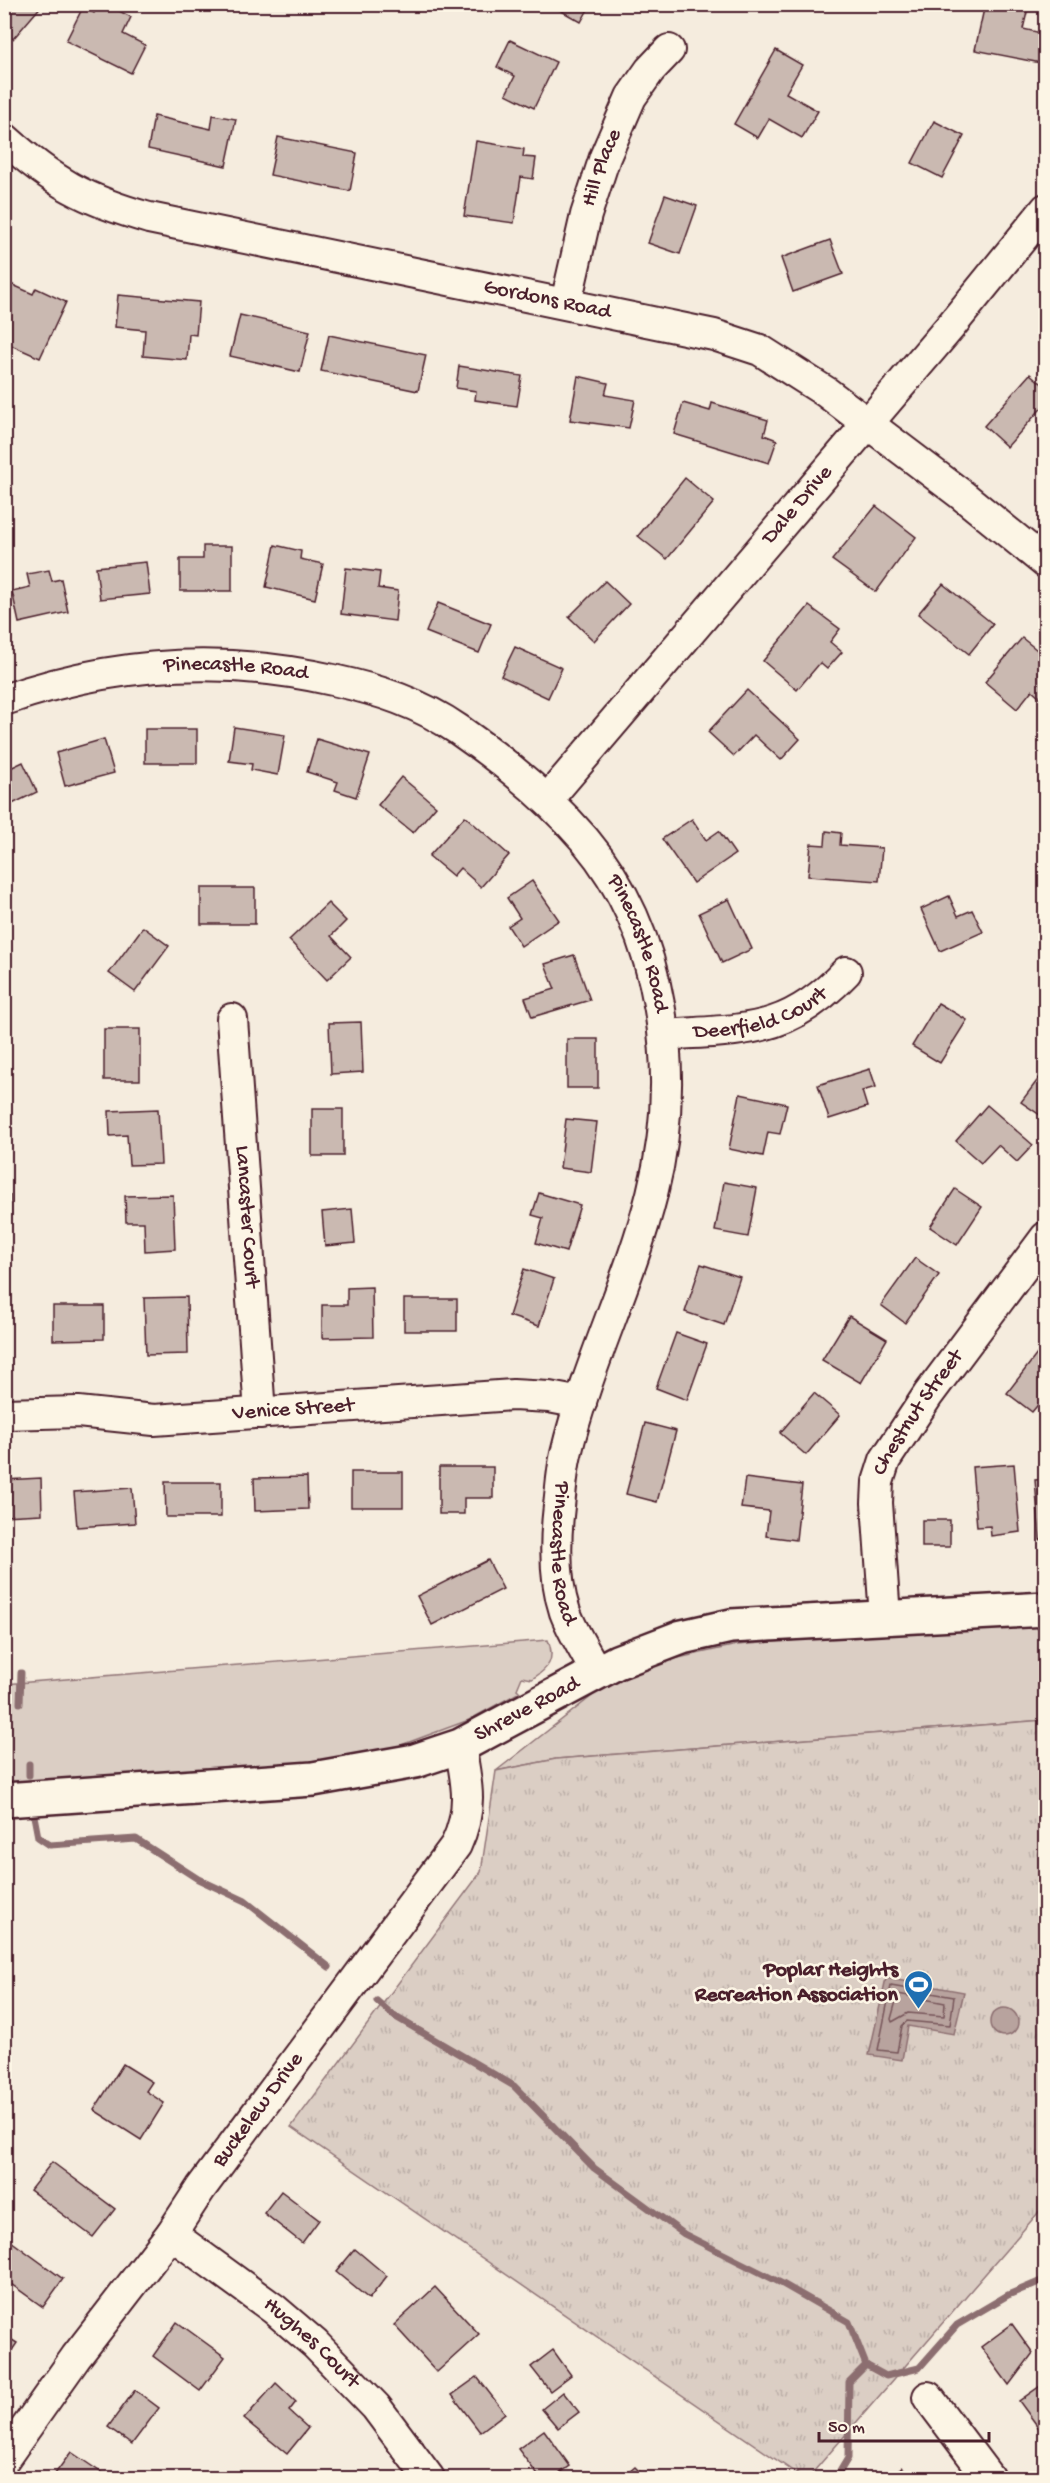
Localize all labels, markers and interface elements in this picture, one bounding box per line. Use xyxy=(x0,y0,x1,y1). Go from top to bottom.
street label: Hill Place xyxy=(577,125,629,210)
street label: Gordons Road xyxy=(481,275,615,327)
street label: Dale Drive xyxy=(756,460,839,552)
street label: Pinecastle Road xyxy=(162,652,312,688)
street label: Pinecastle Road xyxy=(600,869,674,1017)
street label: Deerfield Court xyxy=(691,981,835,1046)
street label: Lancaster Court xyxy=(228,1145,264,1290)
street label: Chestnut Street xyxy=(868,1343,971,1479)
street label: Venice Street xyxy=(231,1393,357,1428)
street label: Pinecastle Road xyxy=(543,1479,583,1631)
street label: Shreve Road xyxy=(470,1670,586,1749)
place label: Poplar Heights Recreation Association xyxy=(694,1958,900,2009)
sports icon: Poplar Heights Recreation Association xyxy=(903,1968,935,2010)
street label: Buckelew Drive xyxy=(207,2047,310,2174)
street label: Hughes Court xyxy=(258,2292,366,2396)
scale bar xyxy=(819,2405,988,2443)
text: 50 m xyxy=(828,2418,865,2439)

